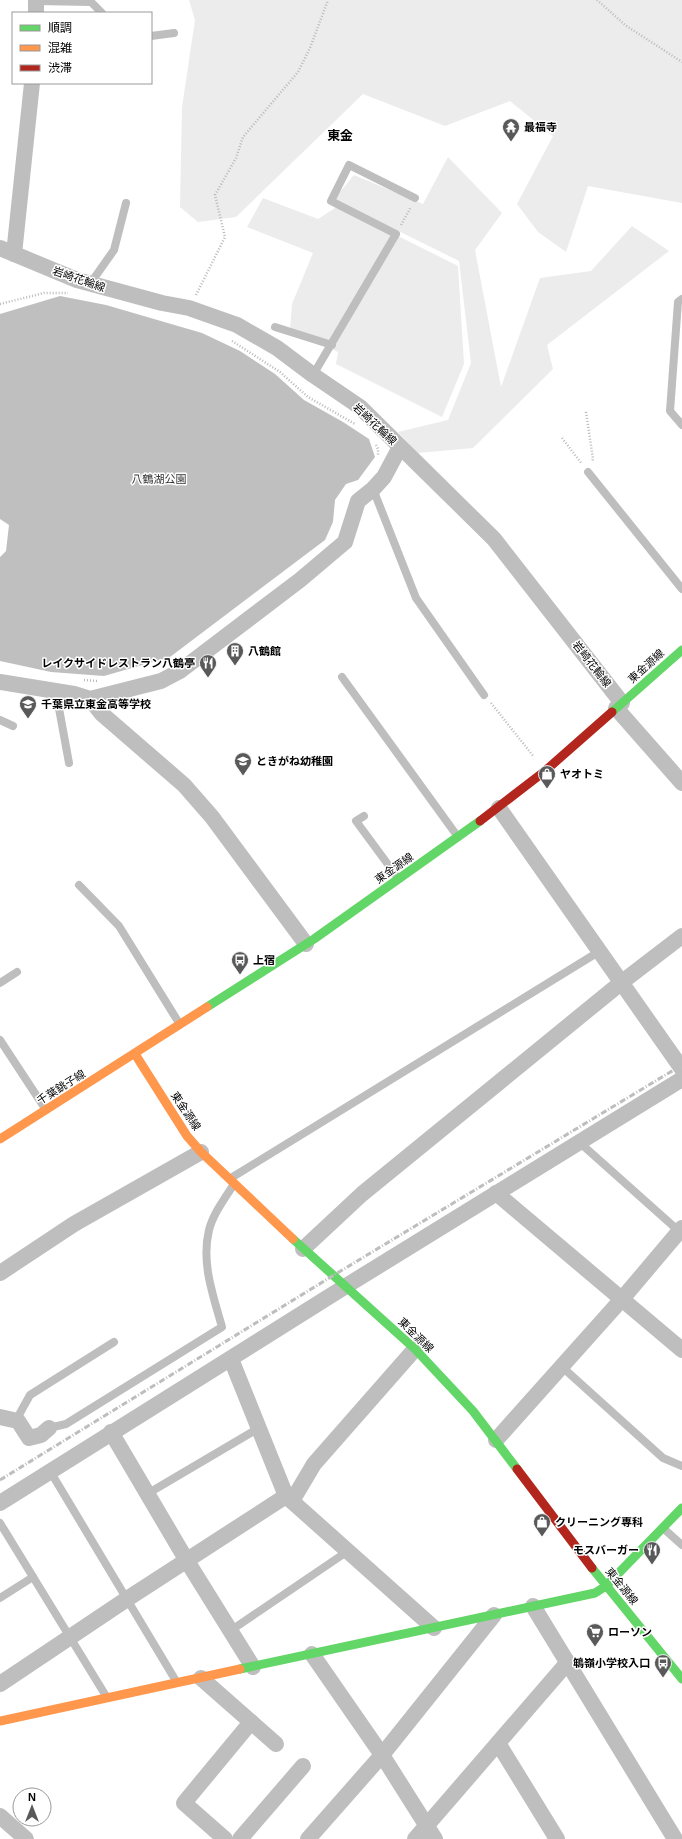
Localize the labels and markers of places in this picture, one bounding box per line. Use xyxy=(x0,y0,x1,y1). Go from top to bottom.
temple icon: 最福寺 xyxy=(501,117,521,142)
place label: 最福寺 xyxy=(524,121,557,133)
building icon: 八鶴館 xyxy=(225,641,245,666)
place label: 八鶴館 xyxy=(248,645,281,657)
restaurant icon: レイクサイドレストラン八鶴亭 xyxy=(198,653,218,678)
place label: レイクサイドレストラン八鶴亭 xyxy=(41,657,195,669)
school or university icon: 千葉県立東金高等学校 xyxy=(18,694,38,719)
place label: 千葉県立東金高等学校 xyxy=(41,698,151,710)
school or university icon: ときがね幼稚園 xyxy=(233,751,253,776)
place label: ときがね幼稚園 xyxy=(256,755,333,767)
shop icon: ヤオトミ xyxy=(537,764,557,789)
place label: ヤオトミ xyxy=(560,768,604,780)
bus stop icon: 上宿 xyxy=(230,950,250,975)
place label: 上宿 xyxy=(253,954,275,966)
shop icon: クリーニング専科 xyxy=(532,1512,552,1537)
place label: クリーニング専科 xyxy=(555,1516,643,1528)
restaurant icon: モスバーガー xyxy=(642,1540,662,1565)
place label: モスバーガー xyxy=(573,1544,639,1556)
supermarket icon: ローソン xyxy=(585,1622,605,1647)
place label: ローソン xyxy=(608,1626,652,1638)
bus stop icon: 鵇嶺小学校入口 xyxy=(653,1653,673,1678)
place label: 鵇嶺小学校入口 xyxy=(573,1657,650,1669)

